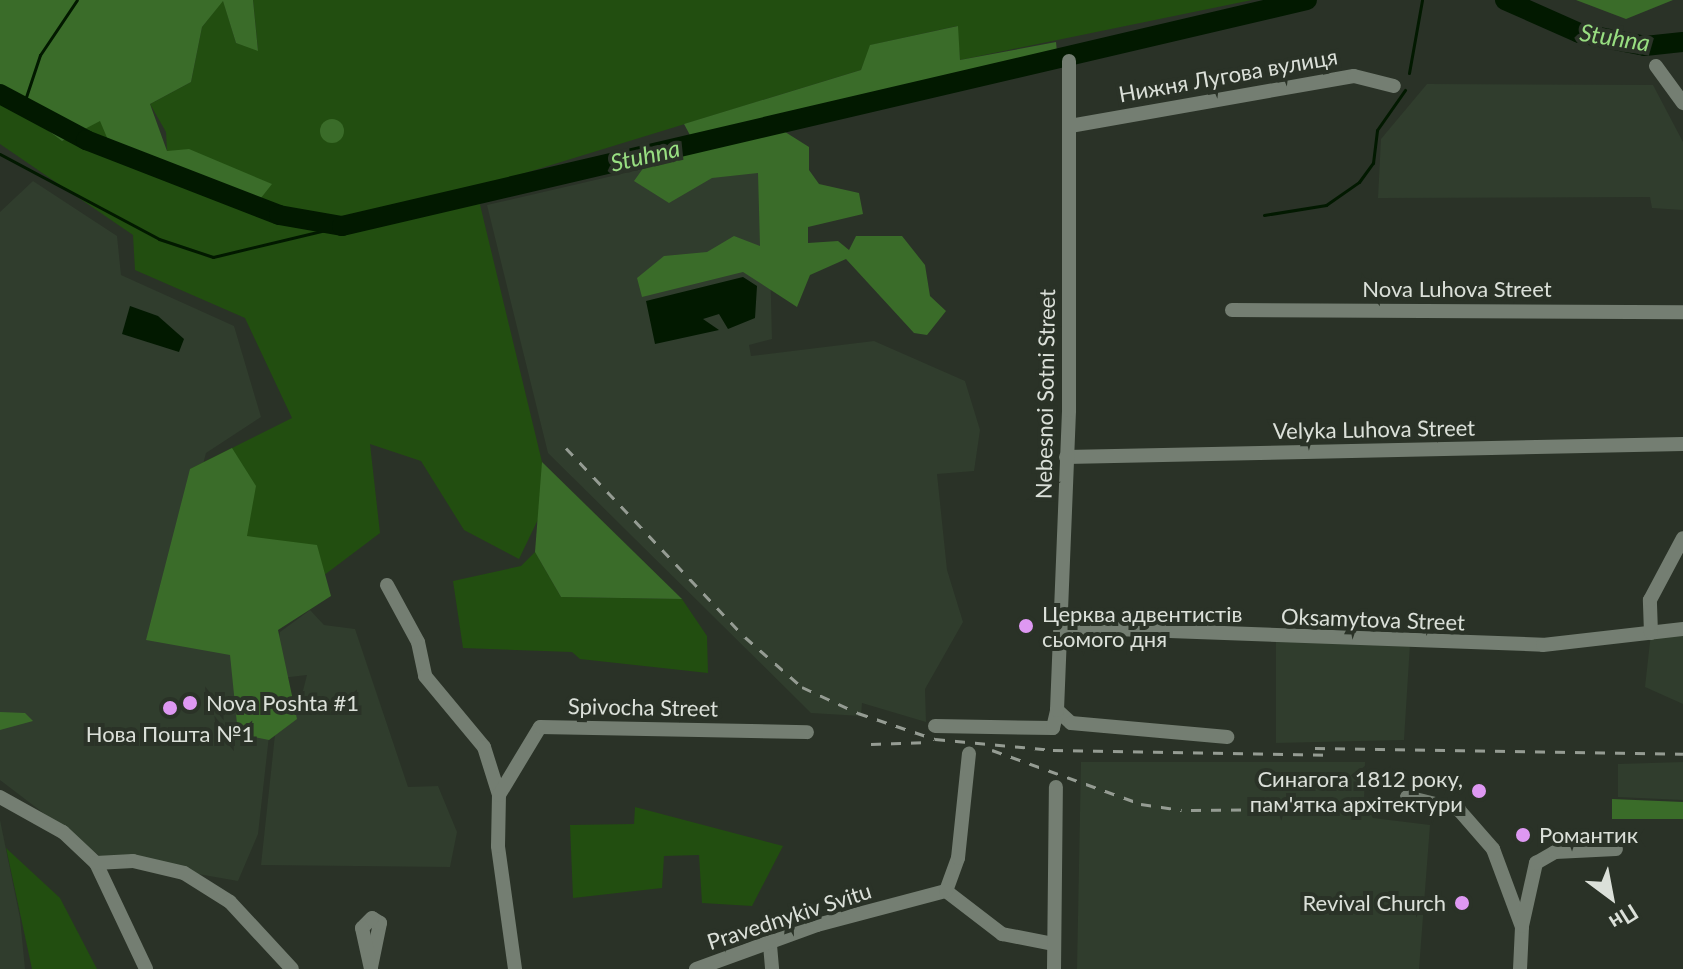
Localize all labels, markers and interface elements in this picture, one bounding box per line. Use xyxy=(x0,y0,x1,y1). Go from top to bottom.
water label: Stuhna xyxy=(1578,17,1652,57)
street label: Нижня Лугова вулиця xyxy=(1117,43,1339,107)
water label: Stuhna xyxy=(607,133,683,177)
street label: Nova Luhova Street xyxy=(1362,276,1552,302)
street label: Nebesnoi Sotni Street xyxy=(1030,289,1060,499)
street label: Velyka Luhova Street xyxy=(1273,414,1475,444)
place label: Церква адвентистів сьомого дня xyxy=(1042,600,1242,652)
street label: Oksamytova Street xyxy=(1281,603,1465,635)
marker: Церква адвентистів сьомого дня xyxy=(1017,617,1035,635)
place label: Nova Poshta #1 xyxy=(206,690,359,716)
street label: Spivocha Street xyxy=(568,692,718,722)
marker: Nova Poshta #1 xyxy=(181,694,199,712)
marker: Нова Пошта №1 xyxy=(161,699,179,717)
place label: Нова Пошта №1 xyxy=(86,721,254,747)
place label: Синагога 1812 року, пам'ятка архітектури xyxy=(1250,765,1463,816)
marker: Синагога 1812 року, пам'ятка архітектури xyxy=(1470,782,1488,800)
place label: Романтик xyxy=(1539,822,1638,848)
marker: Романтик xyxy=(1514,826,1532,844)
north arrow xyxy=(1571,857,1651,937)
street label: Pravednykiv Svitu xyxy=(703,877,875,955)
place label: Revival Church xyxy=(1302,890,1446,916)
marker: Revival Church xyxy=(1453,894,1471,912)
text: Пн xyxy=(1605,899,1643,937)

